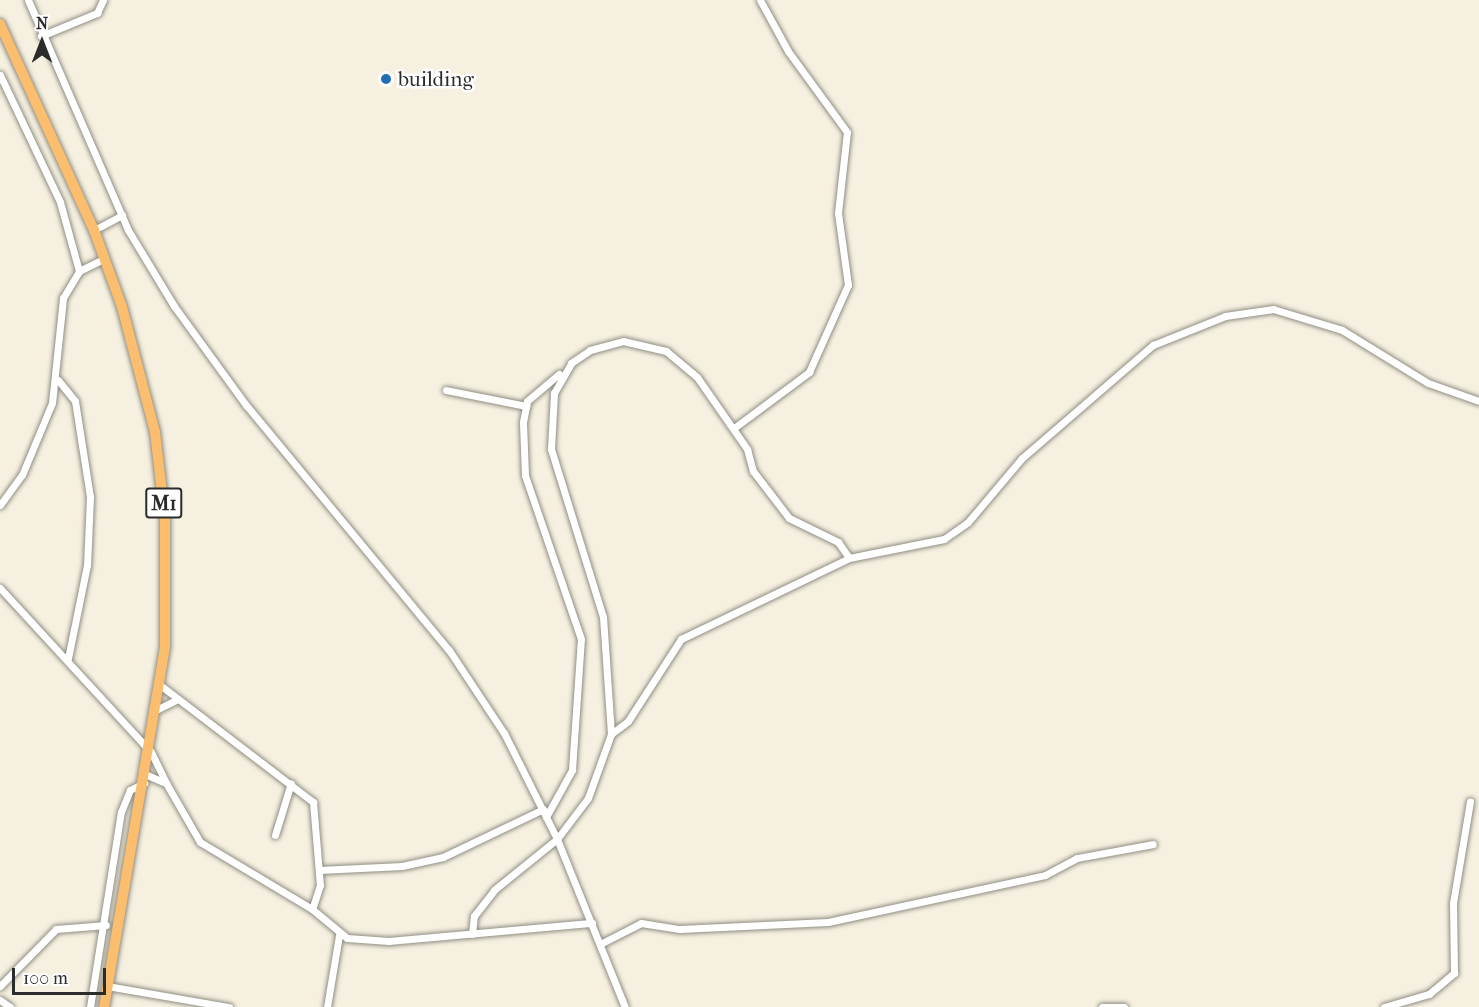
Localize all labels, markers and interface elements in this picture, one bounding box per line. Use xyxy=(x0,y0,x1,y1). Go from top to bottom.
north arrow xyxy=(12,12,72,72)
text: N xyxy=(36,14,48,33)
place label: building xyxy=(398,66,474,92)
marker: building xyxy=(379,72,393,86)
road number: M1 xyxy=(144,486,184,520)
scale bar xyxy=(15,956,110,994)
text: 100 m xyxy=(23,968,68,989)

